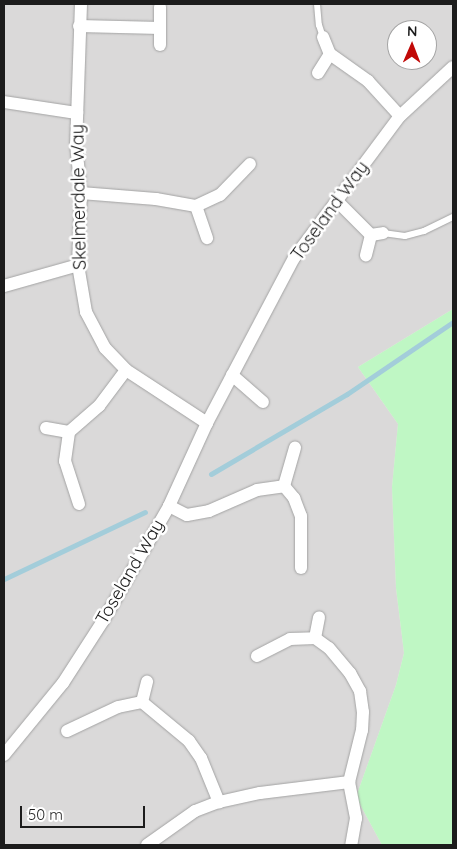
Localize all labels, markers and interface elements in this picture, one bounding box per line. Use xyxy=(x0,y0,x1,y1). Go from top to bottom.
north arrow xyxy=(387,20,437,70)
text: N xyxy=(407,22,418,40)
street label: Skelmerdale Way xyxy=(67,124,91,270)
street label: Toseland Way xyxy=(287,157,373,265)
street label: Toseland Way xyxy=(91,516,169,628)
scale bar xyxy=(22,796,148,828)
text: 50 m xyxy=(28,805,63,824)

